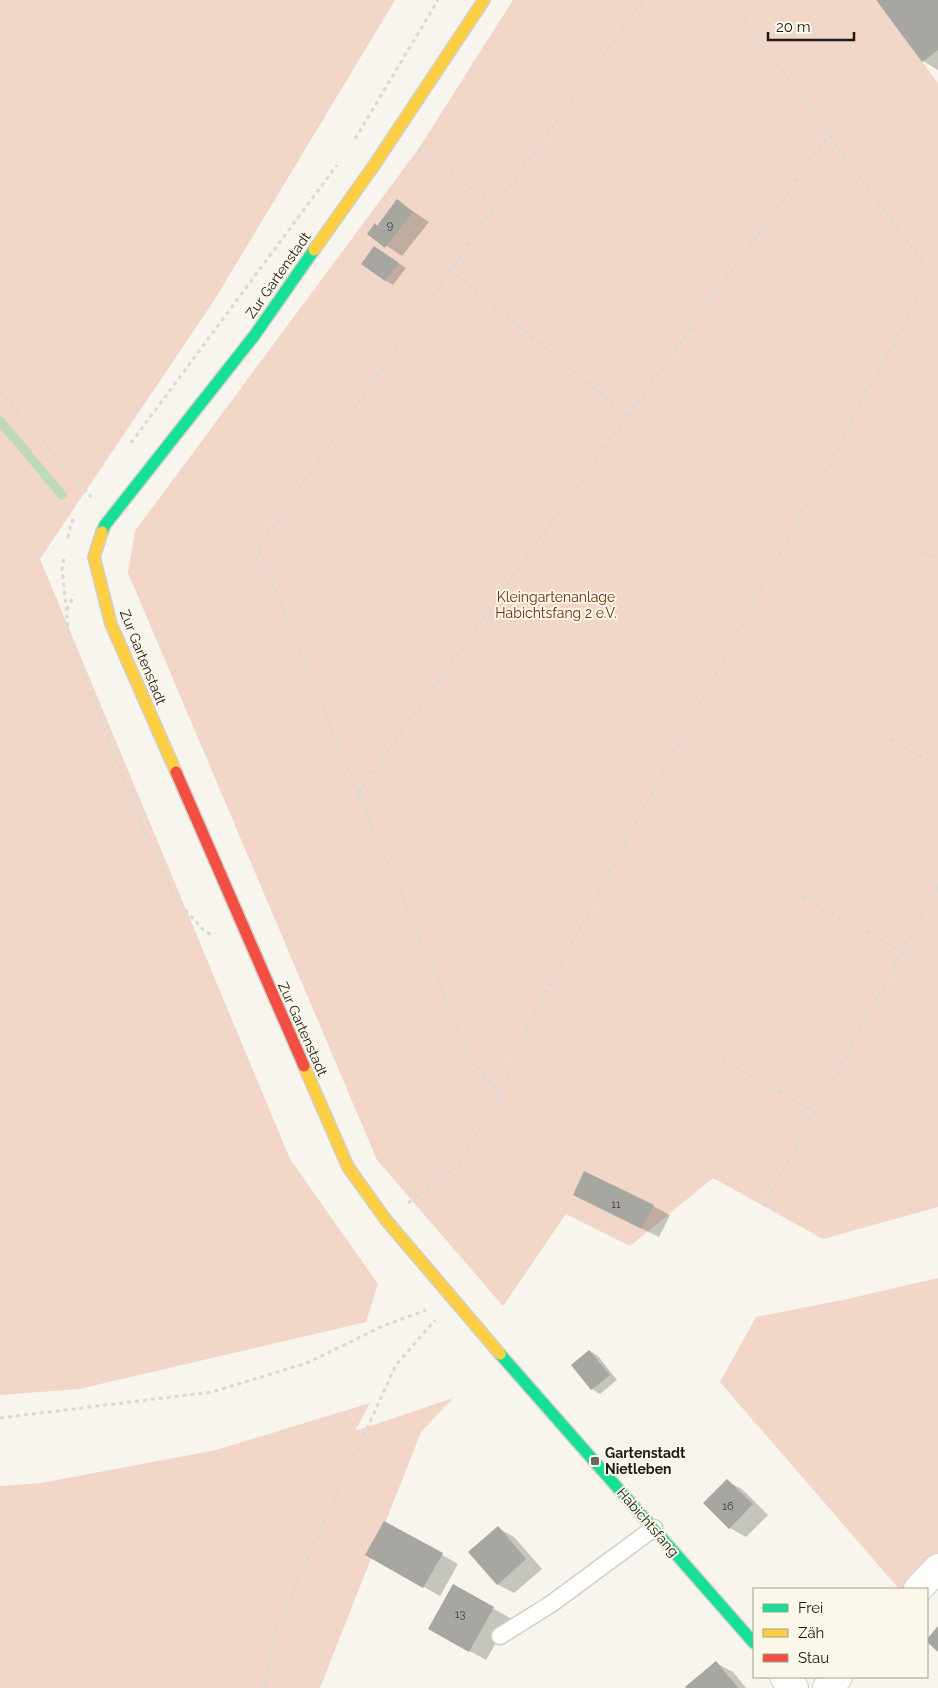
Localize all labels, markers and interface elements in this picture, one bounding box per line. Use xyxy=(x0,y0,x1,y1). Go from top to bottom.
scale bar xyxy=(768,10,854,42)
text: 20 m xyxy=(776,18,811,36)
house number: 9 xyxy=(387,219,393,232)
street label: Zur Gartenstadt xyxy=(242,229,314,321)
park label: Kleingartenanlage Habichtsfang 2 e.V. xyxy=(495,589,617,621)
street label: Zur Gartenstadt xyxy=(117,607,169,707)
street label: Zur Gartenstadt xyxy=(275,980,331,1079)
house number: 11 xyxy=(611,1198,621,1211)
place label: Gartenstadt Nietleben xyxy=(605,1445,686,1477)
marker: Gartenstadt Nietleben xyxy=(589,1455,601,1467)
street label: Habichtsfang xyxy=(614,1484,682,1560)
house number: 16 xyxy=(722,1500,734,1513)
legend xyxy=(753,1588,928,1678)
text: Frei xyxy=(798,1599,823,1617)
house number: 13 xyxy=(455,1608,465,1621)
text: Zäh xyxy=(798,1624,824,1642)
text: Stau xyxy=(798,1649,829,1667)

